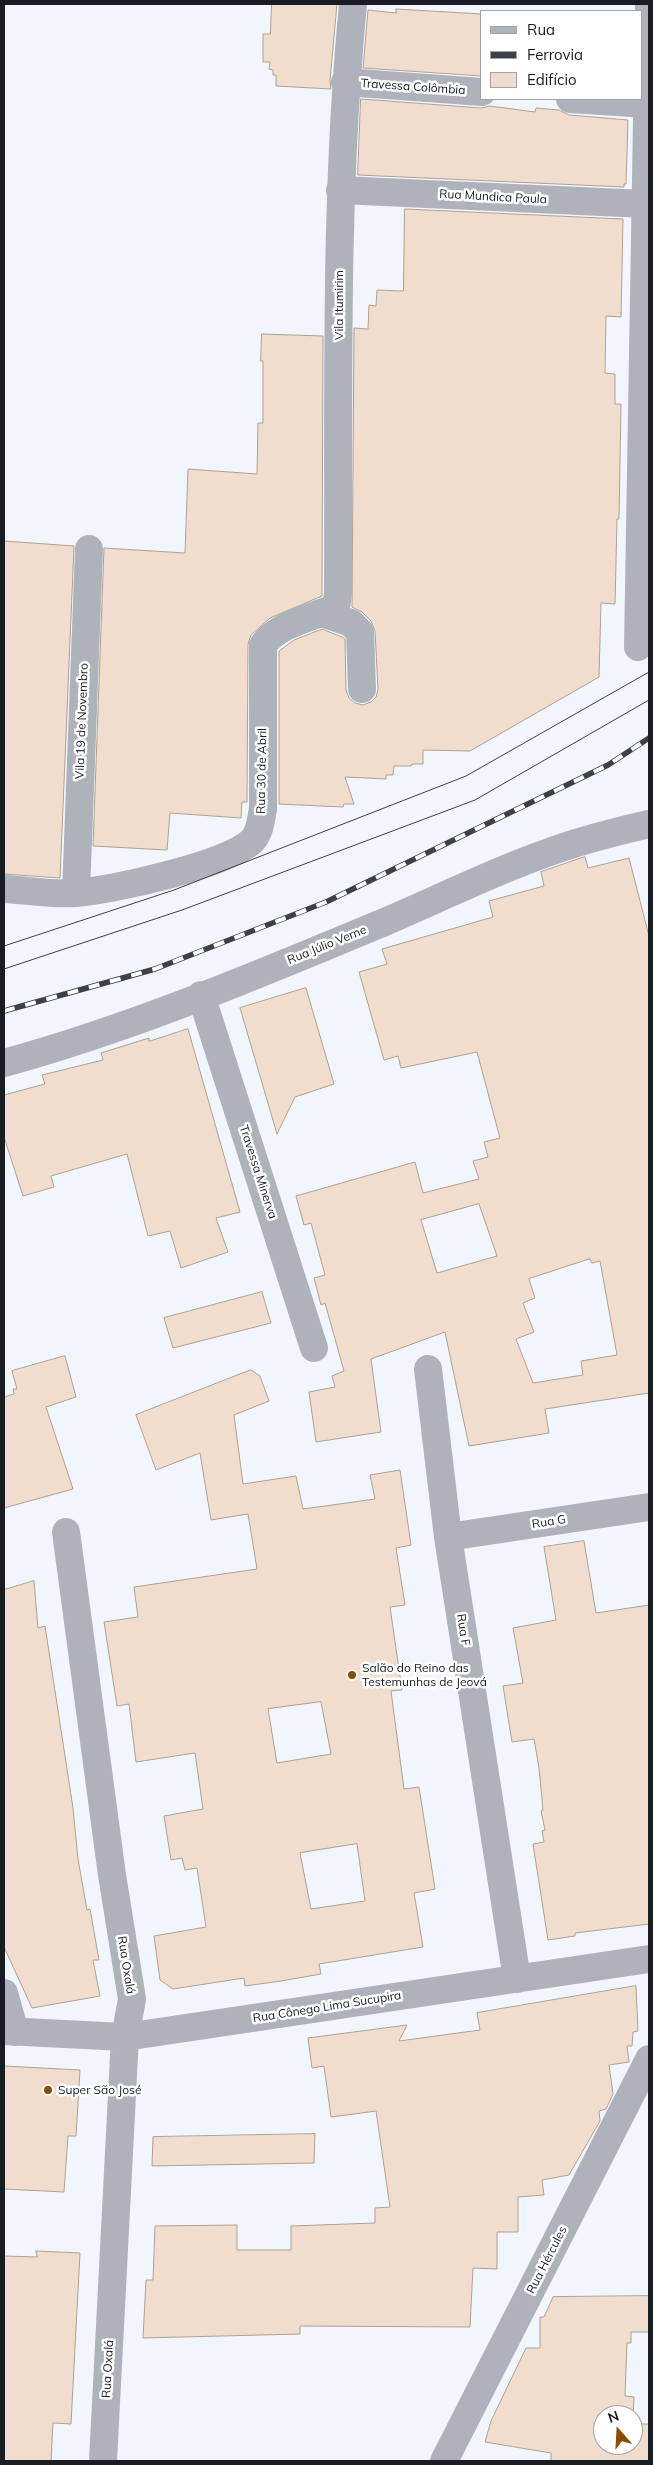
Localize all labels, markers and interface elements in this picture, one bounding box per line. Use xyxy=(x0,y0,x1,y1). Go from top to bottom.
legend xyxy=(480,10,643,100)
text: Rua xyxy=(527,20,555,39)
text: Ferrovia xyxy=(527,45,583,64)
text: Edifício xyxy=(527,70,577,89)
street label: Travessa Colômbia xyxy=(360,76,466,98)
street label: Rua Mundica Paula xyxy=(439,187,547,207)
street label: Vila Itumirim xyxy=(332,270,346,340)
street label: Vila 19 de Novembro xyxy=(73,663,91,779)
street label: Rua 30 de Abril xyxy=(254,728,270,814)
street label: Rua Júlio Verne xyxy=(285,923,369,967)
street label: Travessa Minerva xyxy=(236,1123,280,1221)
street label: Rua G xyxy=(531,1512,567,1532)
street label: Rua F xyxy=(453,1613,473,1647)
place label: Salão do Reino das Testemunhas de Jeová xyxy=(362,1661,487,1689)
marker: Salão do Reino das Testemunhas de Jeová xyxy=(346,1669,358,1681)
street label: Rua Oxalá xyxy=(114,1935,138,1995)
street label: Rua Cônego Lima Sucupira xyxy=(252,1988,402,2026)
place label: Super São José xyxy=(58,2083,142,2097)
marker: Super São José xyxy=(42,2084,54,2096)
street label: Rua Hércules xyxy=(524,2224,570,2296)
street label: Rua Oxalá xyxy=(99,2339,117,2399)
north arrow xyxy=(593,2405,643,2455)
text: N xyxy=(606,2407,621,2427)

